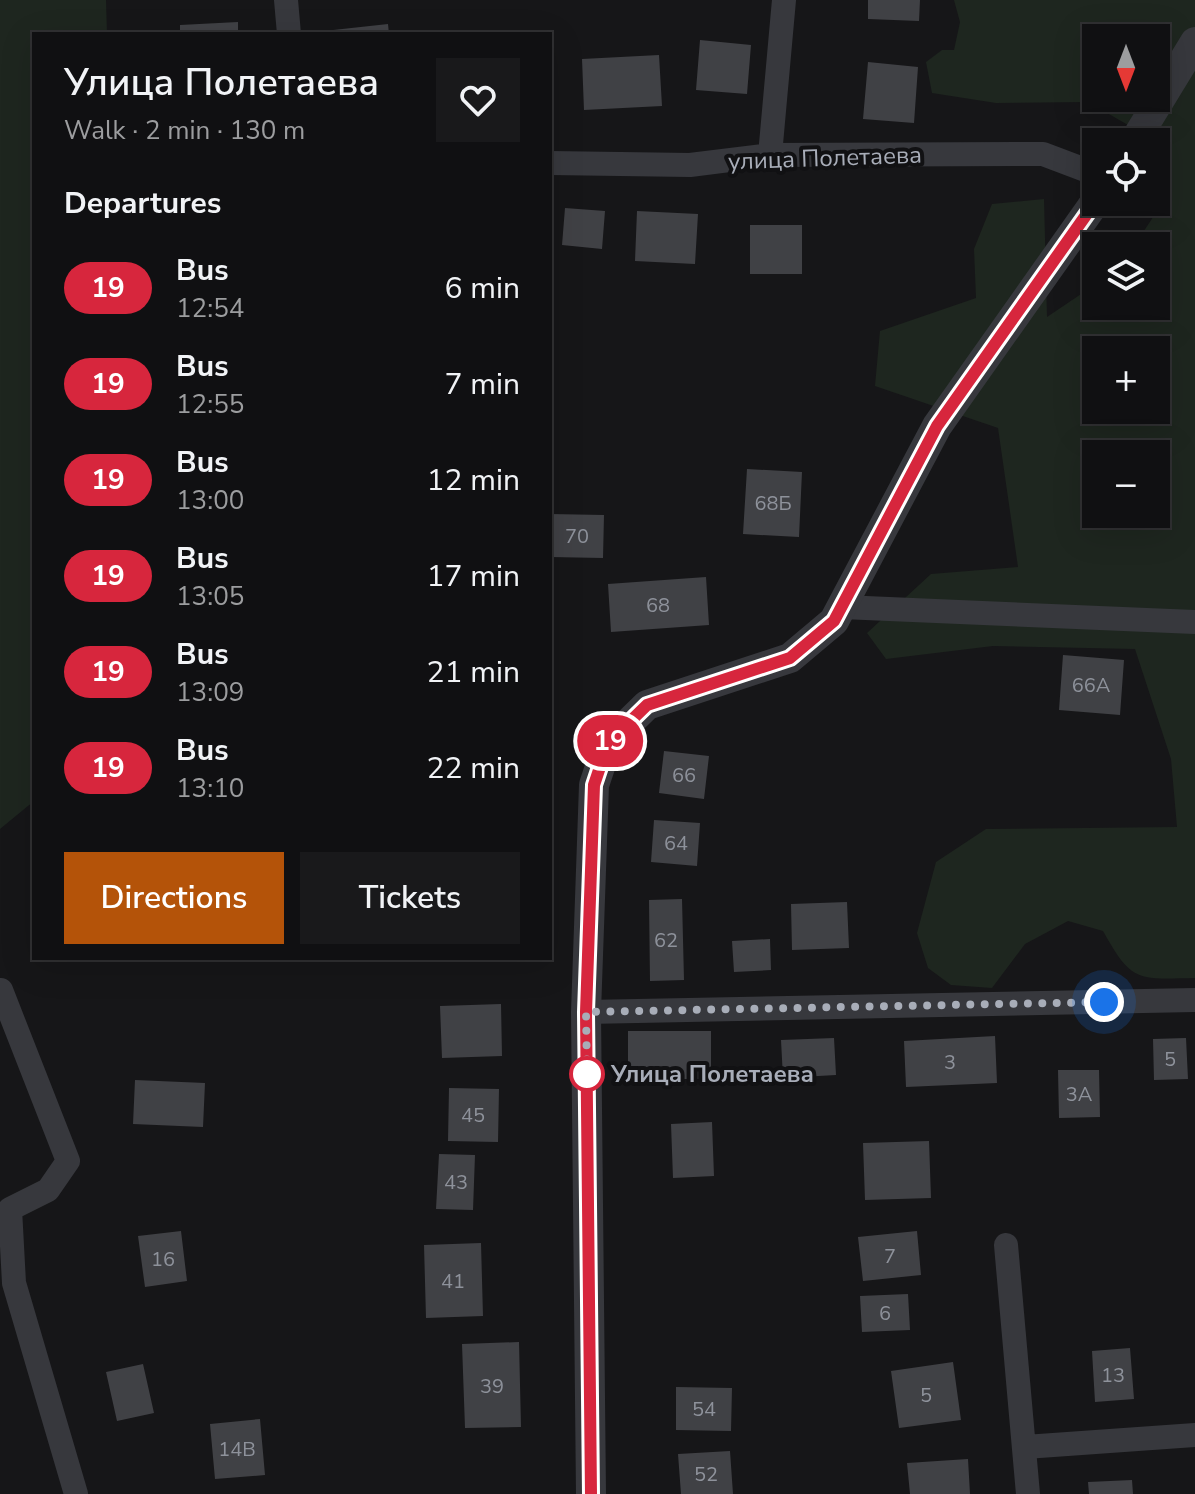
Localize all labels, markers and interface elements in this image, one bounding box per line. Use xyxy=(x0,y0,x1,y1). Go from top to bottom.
north arrow xyxy=(1082,24,1170,112)
map controls xyxy=(1082,24,1170,528)
text: Улица Полетаева xyxy=(64,57,379,108)
button: heart xyxy=(436,58,520,142)
text: Walk · 2 min · 130 m xyxy=(64,113,305,148)
button: locate xyxy=(1082,128,1170,216)
street label: улица Полетаева xyxy=(727,139,923,177)
text: Departures xyxy=(64,183,221,224)
button: layers xyxy=(1082,232,1170,320)
text: Bus xyxy=(176,250,229,291)
text: 6 min xyxy=(445,268,520,309)
text: 19 xyxy=(91,269,125,307)
text: 12:54 xyxy=(176,291,244,326)
button: + xyxy=(1082,336,1170,424)
text: Bus xyxy=(176,346,229,387)
text: 7 min xyxy=(445,364,520,405)
text: 19 xyxy=(91,365,125,403)
text: 12:55 xyxy=(176,387,244,422)
button: − xyxy=(1082,440,1170,528)
text: Bus xyxy=(176,442,229,483)
text: 12 min xyxy=(427,460,520,501)
text: 19 xyxy=(91,461,125,499)
text: 13:00 xyxy=(176,483,244,518)
house number: 68Б xyxy=(754,490,792,517)
house number: 70 xyxy=(565,523,589,550)
text: Bus xyxy=(176,538,229,579)
text: 17 min xyxy=(427,556,520,597)
text: 19 xyxy=(91,557,125,595)
text: 13:05 xyxy=(176,579,244,614)
house number: 68 xyxy=(646,592,670,619)
text: Bus xyxy=(176,634,229,675)
text: 21 min xyxy=(427,652,520,693)
text: 19 xyxy=(91,653,125,691)
house number: 66А xyxy=(1072,672,1111,699)
text: 13:09 xyxy=(176,675,244,710)
line badge: 19 xyxy=(574,715,646,767)
text: 19 xyxy=(593,722,627,760)
text: Bus xyxy=(176,730,229,771)
text: 22 min xyxy=(427,748,520,789)
text: 19 xyxy=(91,749,125,787)
house number: 66 xyxy=(672,762,696,789)
text: 13:10 xyxy=(176,771,244,806)
house number: 64 xyxy=(664,830,688,857)
button: Directions xyxy=(64,852,284,944)
button: Tickets xyxy=(300,852,520,944)
house number: 62 xyxy=(654,927,678,954)
your location xyxy=(1084,982,1124,1022)
house number: 5 xyxy=(1164,1046,1176,1073)
house number: 3 xyxy=(944,1049,956,1076)
marker: Улица Полетаева xyxy=(570,1057,604,1091)
place label: Улица Полетаева xyxy=(610,1058,814,1090)
house number: 3А xyxy=(1066,1081,1093,1108)
house number: 45 xyxy=(461,1102,485,1129)
house number: 43 xyxy=(444,1169,468,1196)
house number: 7 xyxy=(884,1243,896,1270)
house number: 16 xyxy=(151,1246,175,1273)
house number: 41 xyxy=(441,1268,465,1295)
house number: 6 xyxy=(879,1300,891,1327)
house number: 13 xyxy=(1101,1362,1125,1389)
house number: 39 xyxy=(480,1373,504,1400)
house number: 5 xyxy=(920,1382,932,1409)
house number: 54 xyxy=(692,1396,716,1423)
house number: 14В xyxy=(218,1436,256,1463)
house number: 52 xyxy=(694,1461,718,1488)

